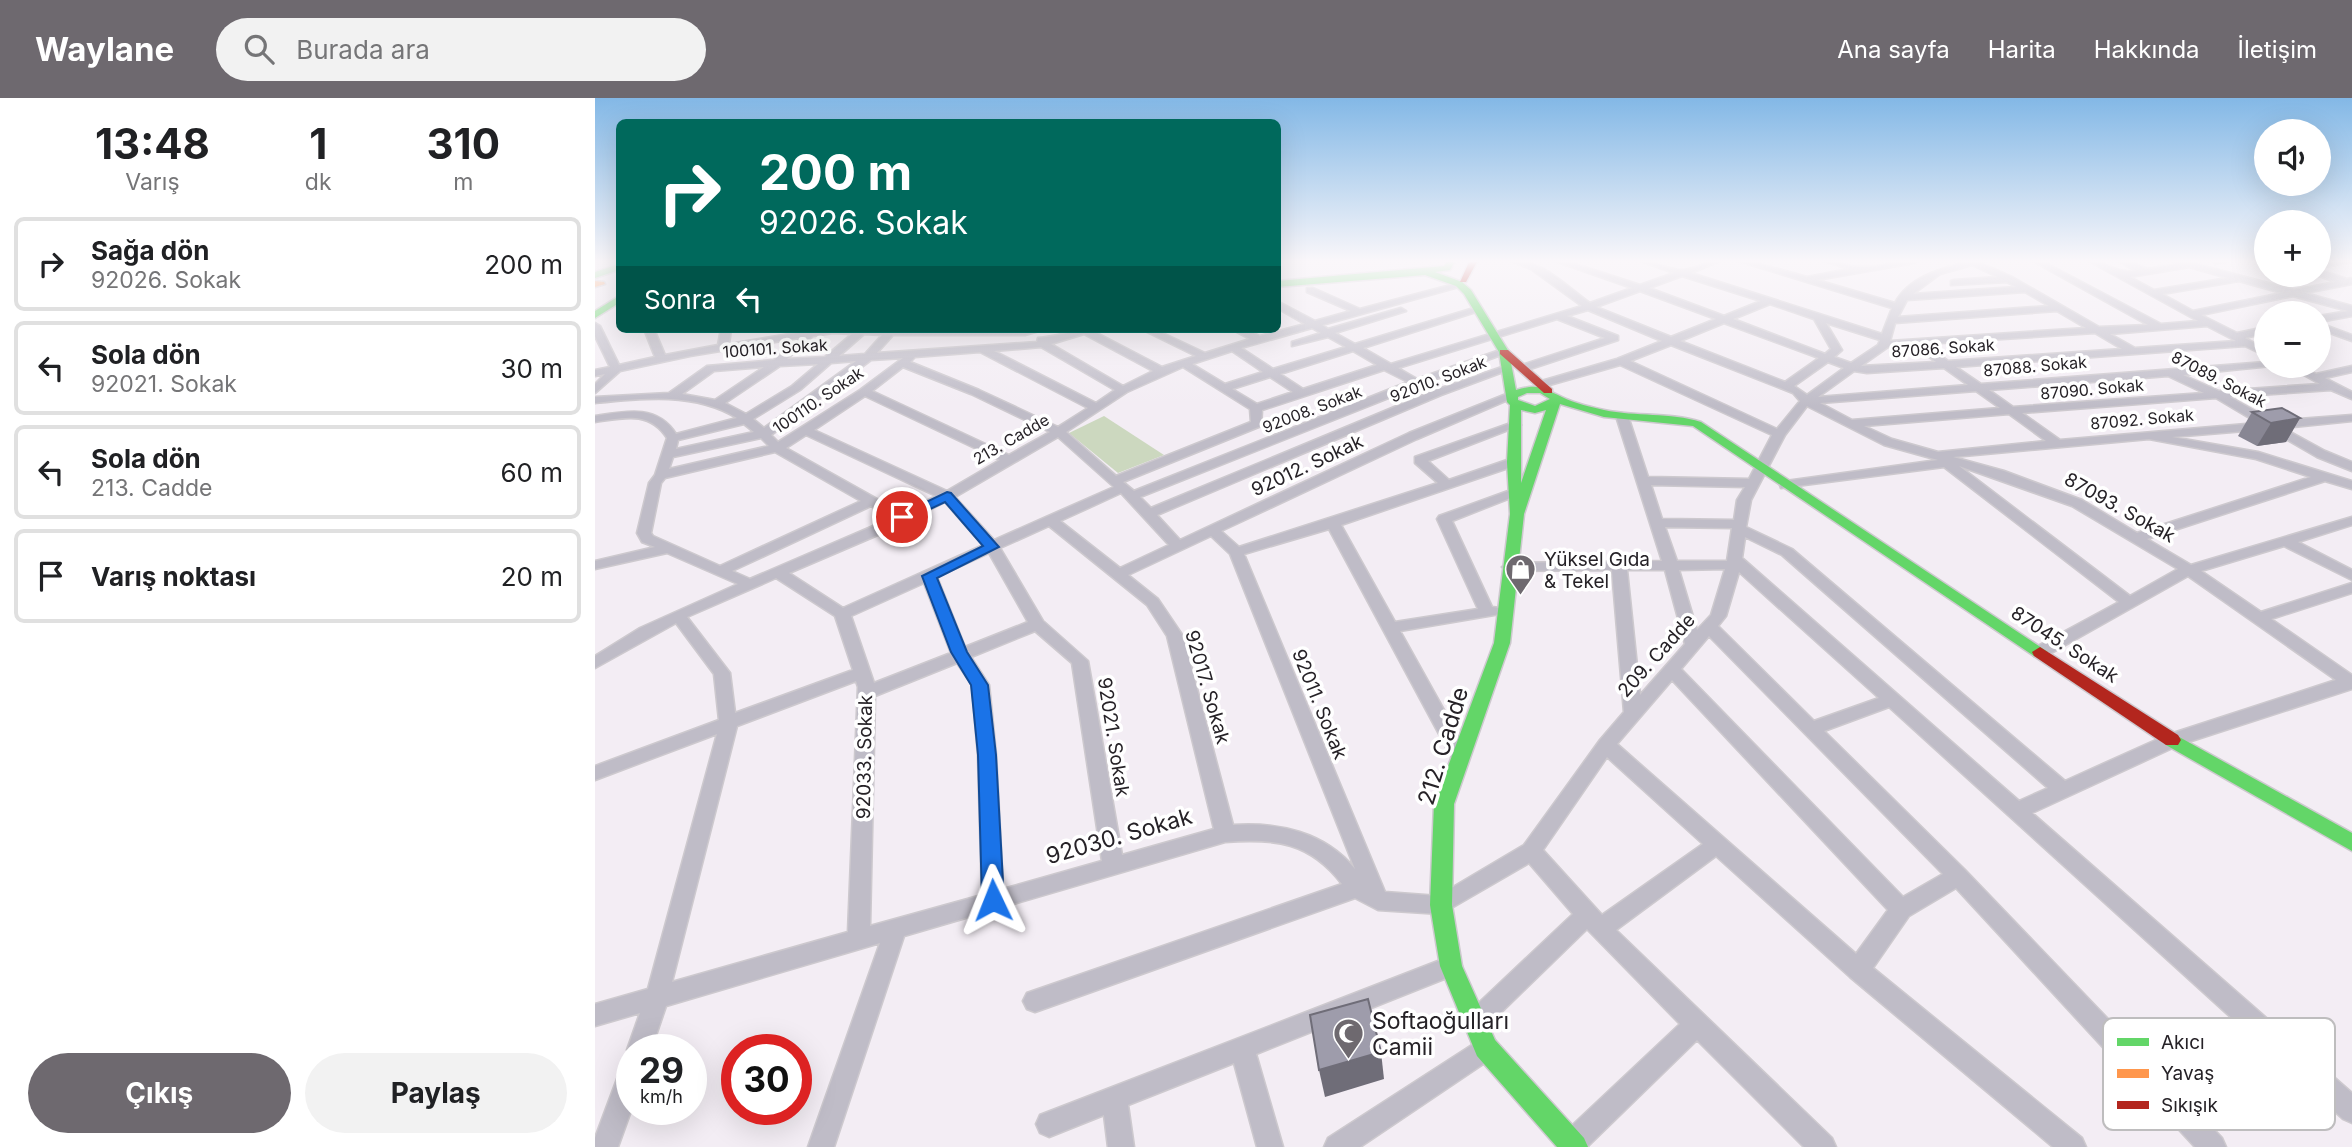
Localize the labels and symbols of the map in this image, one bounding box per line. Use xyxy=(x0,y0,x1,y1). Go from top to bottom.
street label: 100101. Sokak xyxy=(722,334,828,362)
street label: 87086. Sokak xyxy=(1891,334,1996,362)
street label: 87089. Sokak xyxy=(2168,347,2270,412)
street label: 92010. Sokak xyxy=(1387,351,1489,407)
street label: 87088. Sokak xyxy=(1982,351,2088,380)
street label: 100110. Sokak xyxy=(769,362,867,438)
street label: 87090. Sokak xyxy=(2039,374,2145,403)
street label: 92008. Sokak xyxy=(1259,381,1365,437)
street label: 87092. Sokak xyxy=(2089,404,2195,433)
street label: 213. Cadde xyxy=(969,409,1053,469)
street label: 92012. Sokak xyxy=(1248,429,1367,501)
street label: 87093. Sokak xyxy=(2060,468,2180,548)
pin xyxy=(872,487,932,547)
place label: Yüksel Gıda & Tekel xyxy=(1544,548,1650,593)
shop icon: Yüksel Gıda & Tekel xyxy=(1504,553,1538,597)
street label: 87045. Sokak xyxy=(2007,601,2123,688)
street label: 209. Cadde xyxy=(1613,609,1700,702)
street label: 92017. Sokak xyxy=(1180,628,1235,747)
street label: 92011. Sokak xyxy=(1287,646,1352,763)
street label: 92021. Sokak xyxy=(1093,676,1134,799)
street label: 212. Cadde xyxy=(1412,684,1474,808)
street label: 92033. Sokak xyxy=(852,694,877,819)
street label: 92030. Sokak xyxy=(1043,802,1196,870)
position arrow xyxy=(956,863,1030,937)
place label: Softaoğulları Camii xyxy=(1372,1007,1509,1061)
mosque icon: Softaoğulları Camii xyxy=(1332,1017,1366,1061)
legend xyxy=(2103,1018,2335,1130)
text: Akıcı xyxy=(2161,1031,2205,1054)
speed limit sign: 30 xyxy=(721,1034,812,1125)
text: Yavaş xyxy=(2161,1062,2214,1085)
text: Sıkışık xyxy=(2161,1094,2218,1117)

